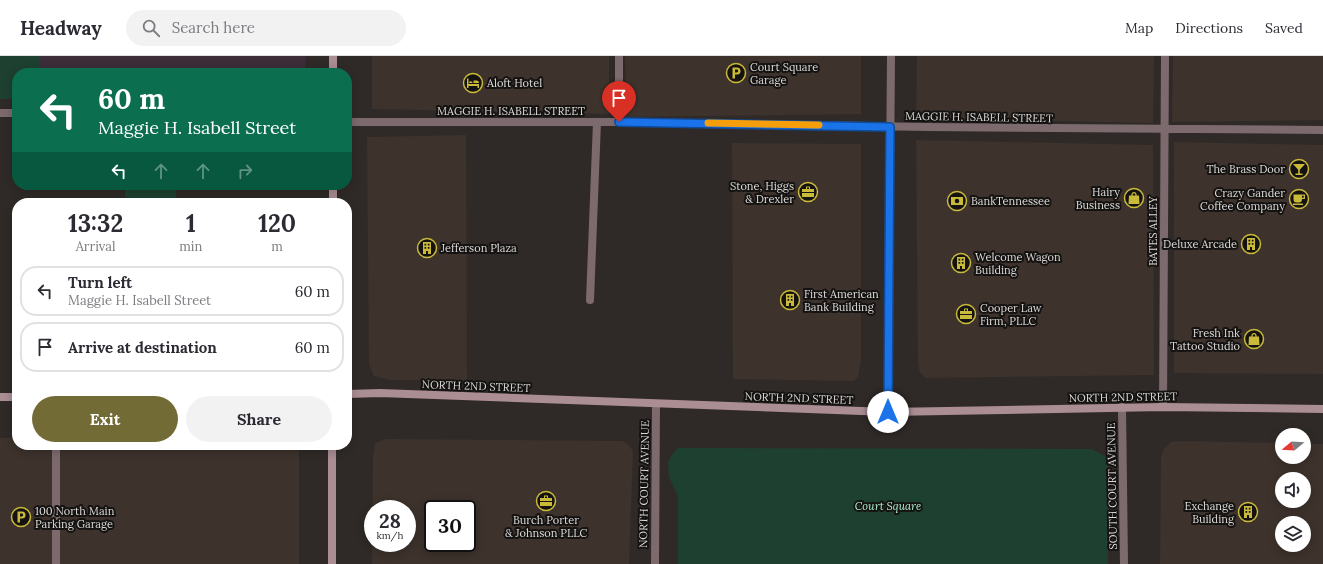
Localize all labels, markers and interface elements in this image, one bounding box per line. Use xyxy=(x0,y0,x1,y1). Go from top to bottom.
search box xyxy=(126,10,406,46)
text: Headway xyxy=(20,16,102,40)
icon: search xyxy=(140,17,162,39)
text: Search here xyxy=(172,18,255,37)
text: Map xyxy=(1125,19,1153,37)
text: Directions xyxy=(1175,19,1243,37)
text: Saved xyxy=(1265,19,1303,37)
place label: Court Square Garage xyxy=(750,60,818,87)
parking icon: Court Square Garage xyxy=(725,62,747,84)
hotel icon: Aloft Hotel xyxy=(462,72,484,94)
place label: Aloft Hotel xyxy=(486,76,542,90)
text: 60 m xyxy=(98,81,165,117)
pin xyxy=(602,81,636,122)
icon: left xyxy=(32,84,84,136)
icon: arrive xyxy=(608,87,630,109)
street label: MAGGIE H. ISABELL STREET xyxy=(437,104,585,118)
street label: MAGGIE H. ISABELL STREET xyxy=(905,109,1053,125)
text: Maggie H. Isabell Street xyxy=(98,116,296,139)
bar icon: The Brass Door xyxy=(1288,158,1310,180)
icon: left xyxy=(108,160,130,182)
icon: ahead xyxy=(150,160,172,182)
icon: ahead xyxy=(192,160,214,182)
icon: right xyxy=(234,160,256,182)
place label: The Brass Door xyxy=(1206,162,1285,176)
place label: Stone, Higgs & Drexler xyxy=(730,179,794,206)
office icon: Stone, Higgs & Drexler xyxy=(797,181,819,203)
place label: Hairy Business xyxy=(1076,185,1120,212)
place label: Crazy Gander Coffee Company xyxy=(1200,186,1285,213)
shop icon: Hairy Business xyxy=(1123,187,1145,209)
cafe icon: Crazy Gander Coffee Company xyxy=(1288,188,1310,210)
bank icon: BankTennessee xyxy=(946,190,968,212)
place label: BankTennessee xyxy=(971,194,1050,208)
street label: BATES ALLEY xyxy=(1146,195,1160,266)
text: 13:32 xyxy=(68,208,123,239)
text: 1 xyxy=(186,208,196,239)
text: 120 xyxy=(258,208,296,239)
building icon: Deluxe Arcade xyxy=(1240,233,1262,255)
building icon: Jefferson Plaza xyxy=(416,237,438,259)
place label: Deluxe Arcade xyxy=(1163,237,1237,251)
text: Arrival xyxy=(76,238,115,255)
text: min xyxy=(179,238,202,255)
text: m xyxy=(271,238,283,255)
place label: Jefferson Plaza xyxy=(440,241,517,255)
place label: Welcome Wagon Building xyxy=(975,250,1061,277)
building icon: Welcome Wagon Building xyxy=(950,252,972,274)
text: Turn left xyxy=(68,273,132,292)
icon: left xyxy=(34,280,56,302)
text: 60 m xyxy=(295,282,330,301)
place label: First American Bank Building xyxy=(804,287,879,314)
building icon: First American Bank Building xyxy=(779,289,801,311)
text: Maggie H. Isabell Street xyxy=(68,292,211,309)
place label: Cooper Law Firm, PLLC xyxy=(980,301,1042,328)
office icon: Cooper Law Firm, PLLC xyxy=(955,303,977,325)
place label: Fresh Ink Tattoo Studio xyxy=(1170,326,1240,353)
shop icon: Fresh Ink Tattoo Studio xyxy=(1243,328,1265,350)
icon: arrive xyxy=(34,336,56,358)
text: Arrive at destination xyxy=(68,338,217,357)
text: 60 m xyxy=(295,338,330,357)
street label: NORTH 2ND STREET xyxy=(421,377,531,395)
street label: NORTH 2ND STREET xyxy=(744,389,854,407)
street label: NORTH 2ND STREET xyxy=(1069,389,1177,405)
position arrow xyxy=(867,391,909,433)
button: Exit xyxy=(32,396,178,442)
button: Share xyxy=(186,396,332,442)
street label: NORTH COURT AVENUE xyxy=(636,420,652,548)
street label: SOUTH COURT AVENUE xyxy=(1104,422,1120,550)
north arrow xyxy=(1275,428,1311,464)
map controls xyxy=(1275,428,1311,552)
button: sound xyxy=(1275,472,1311,508)
office icon: Burch Porter & Johnson PLLC xyxy=(535,490,557,512)
park label: Court Square xyxy=(855,499,921,513)
place label: Exchange Building xyxy=(1185,499,1235,526)
speed limit sign: 30 xyxy=(424,500,476,552)
building icon: Exchange Building xyxy=(1237,501,1259,523)
place label: 100 North Main Parking Garage xyxy=(35,504,115,531)
parking icon: 100 North Main Parking Garage xyxy=(10,506,32,528)
text: 28 xyxy=(379,508,401,533)
place label: Burch Porter & Johnson PLLC xyxy=(505,513,587,540)
button: layers xyxy=(1275,516,1311,552)
text: km/h xyxy=(376,529,404,542)

